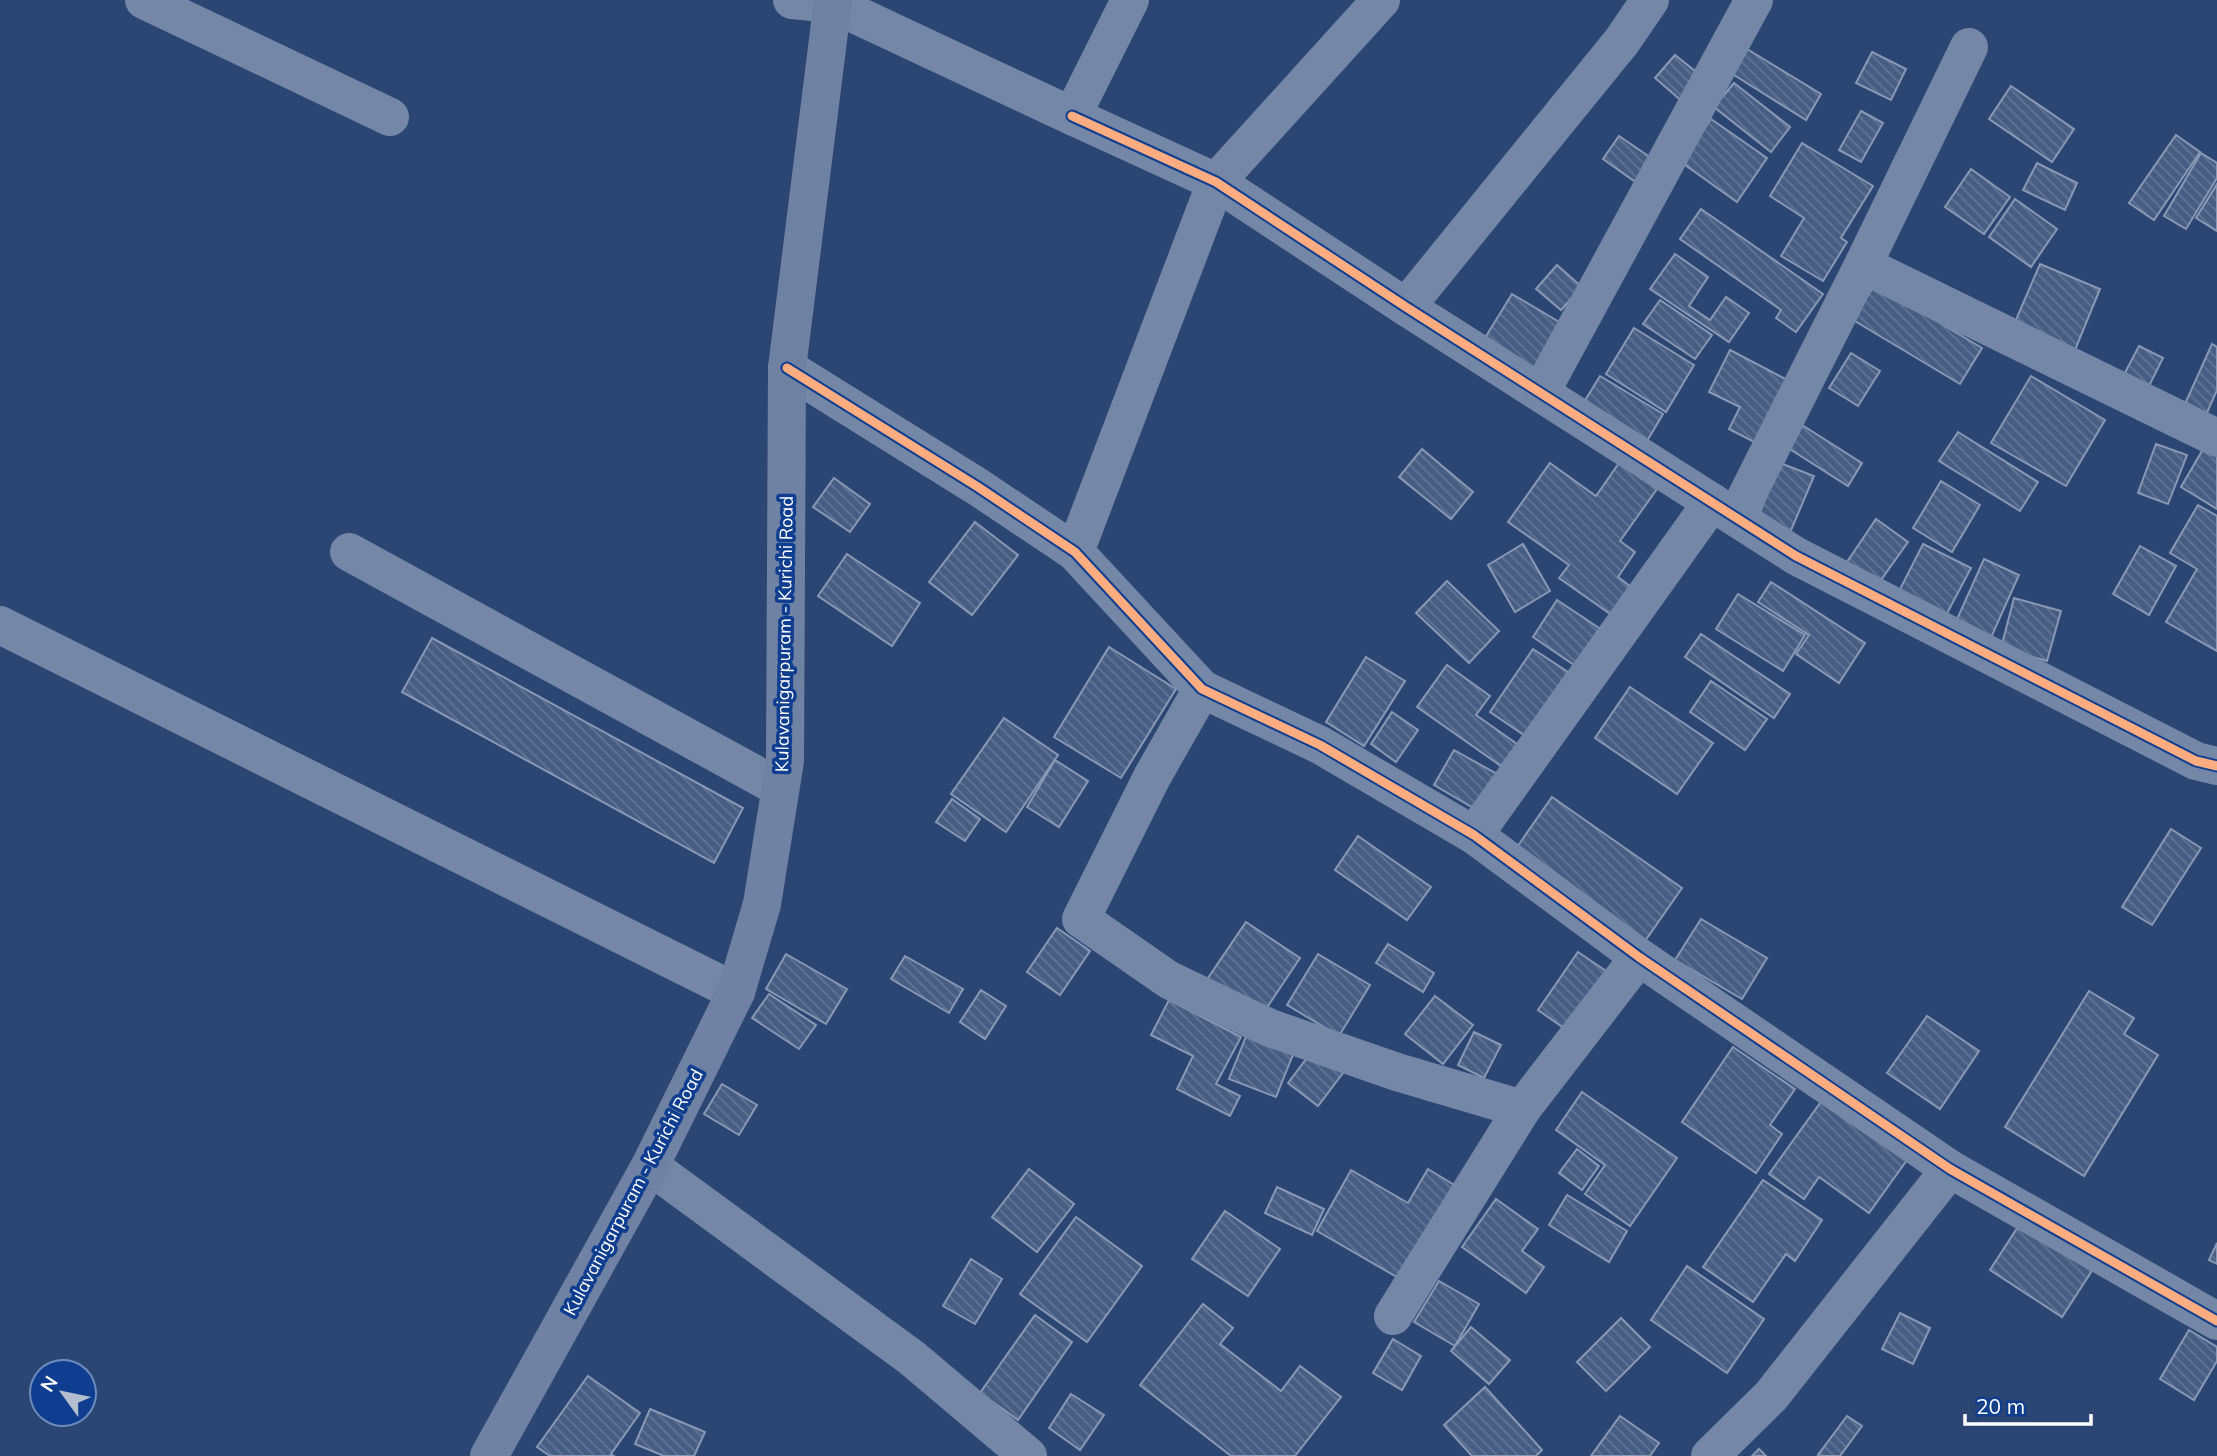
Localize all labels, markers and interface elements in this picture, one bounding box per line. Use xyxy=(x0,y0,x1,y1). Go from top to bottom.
street label: Kulavanigarpuram - Kurichi Road xyxy=(770,496,798,772)
street label: Kulavanigarpuram - Kurichi Road xyxy=(558,1065,708,1319)
north arrow xyxy=(28,1358,98,1428)
text: N xyxy=(35,1371,63,1396)
scale bar xyxy=(1965,1382,2091,1426)
text: 20 m xyxy=(1976,1393,2025,1419)

